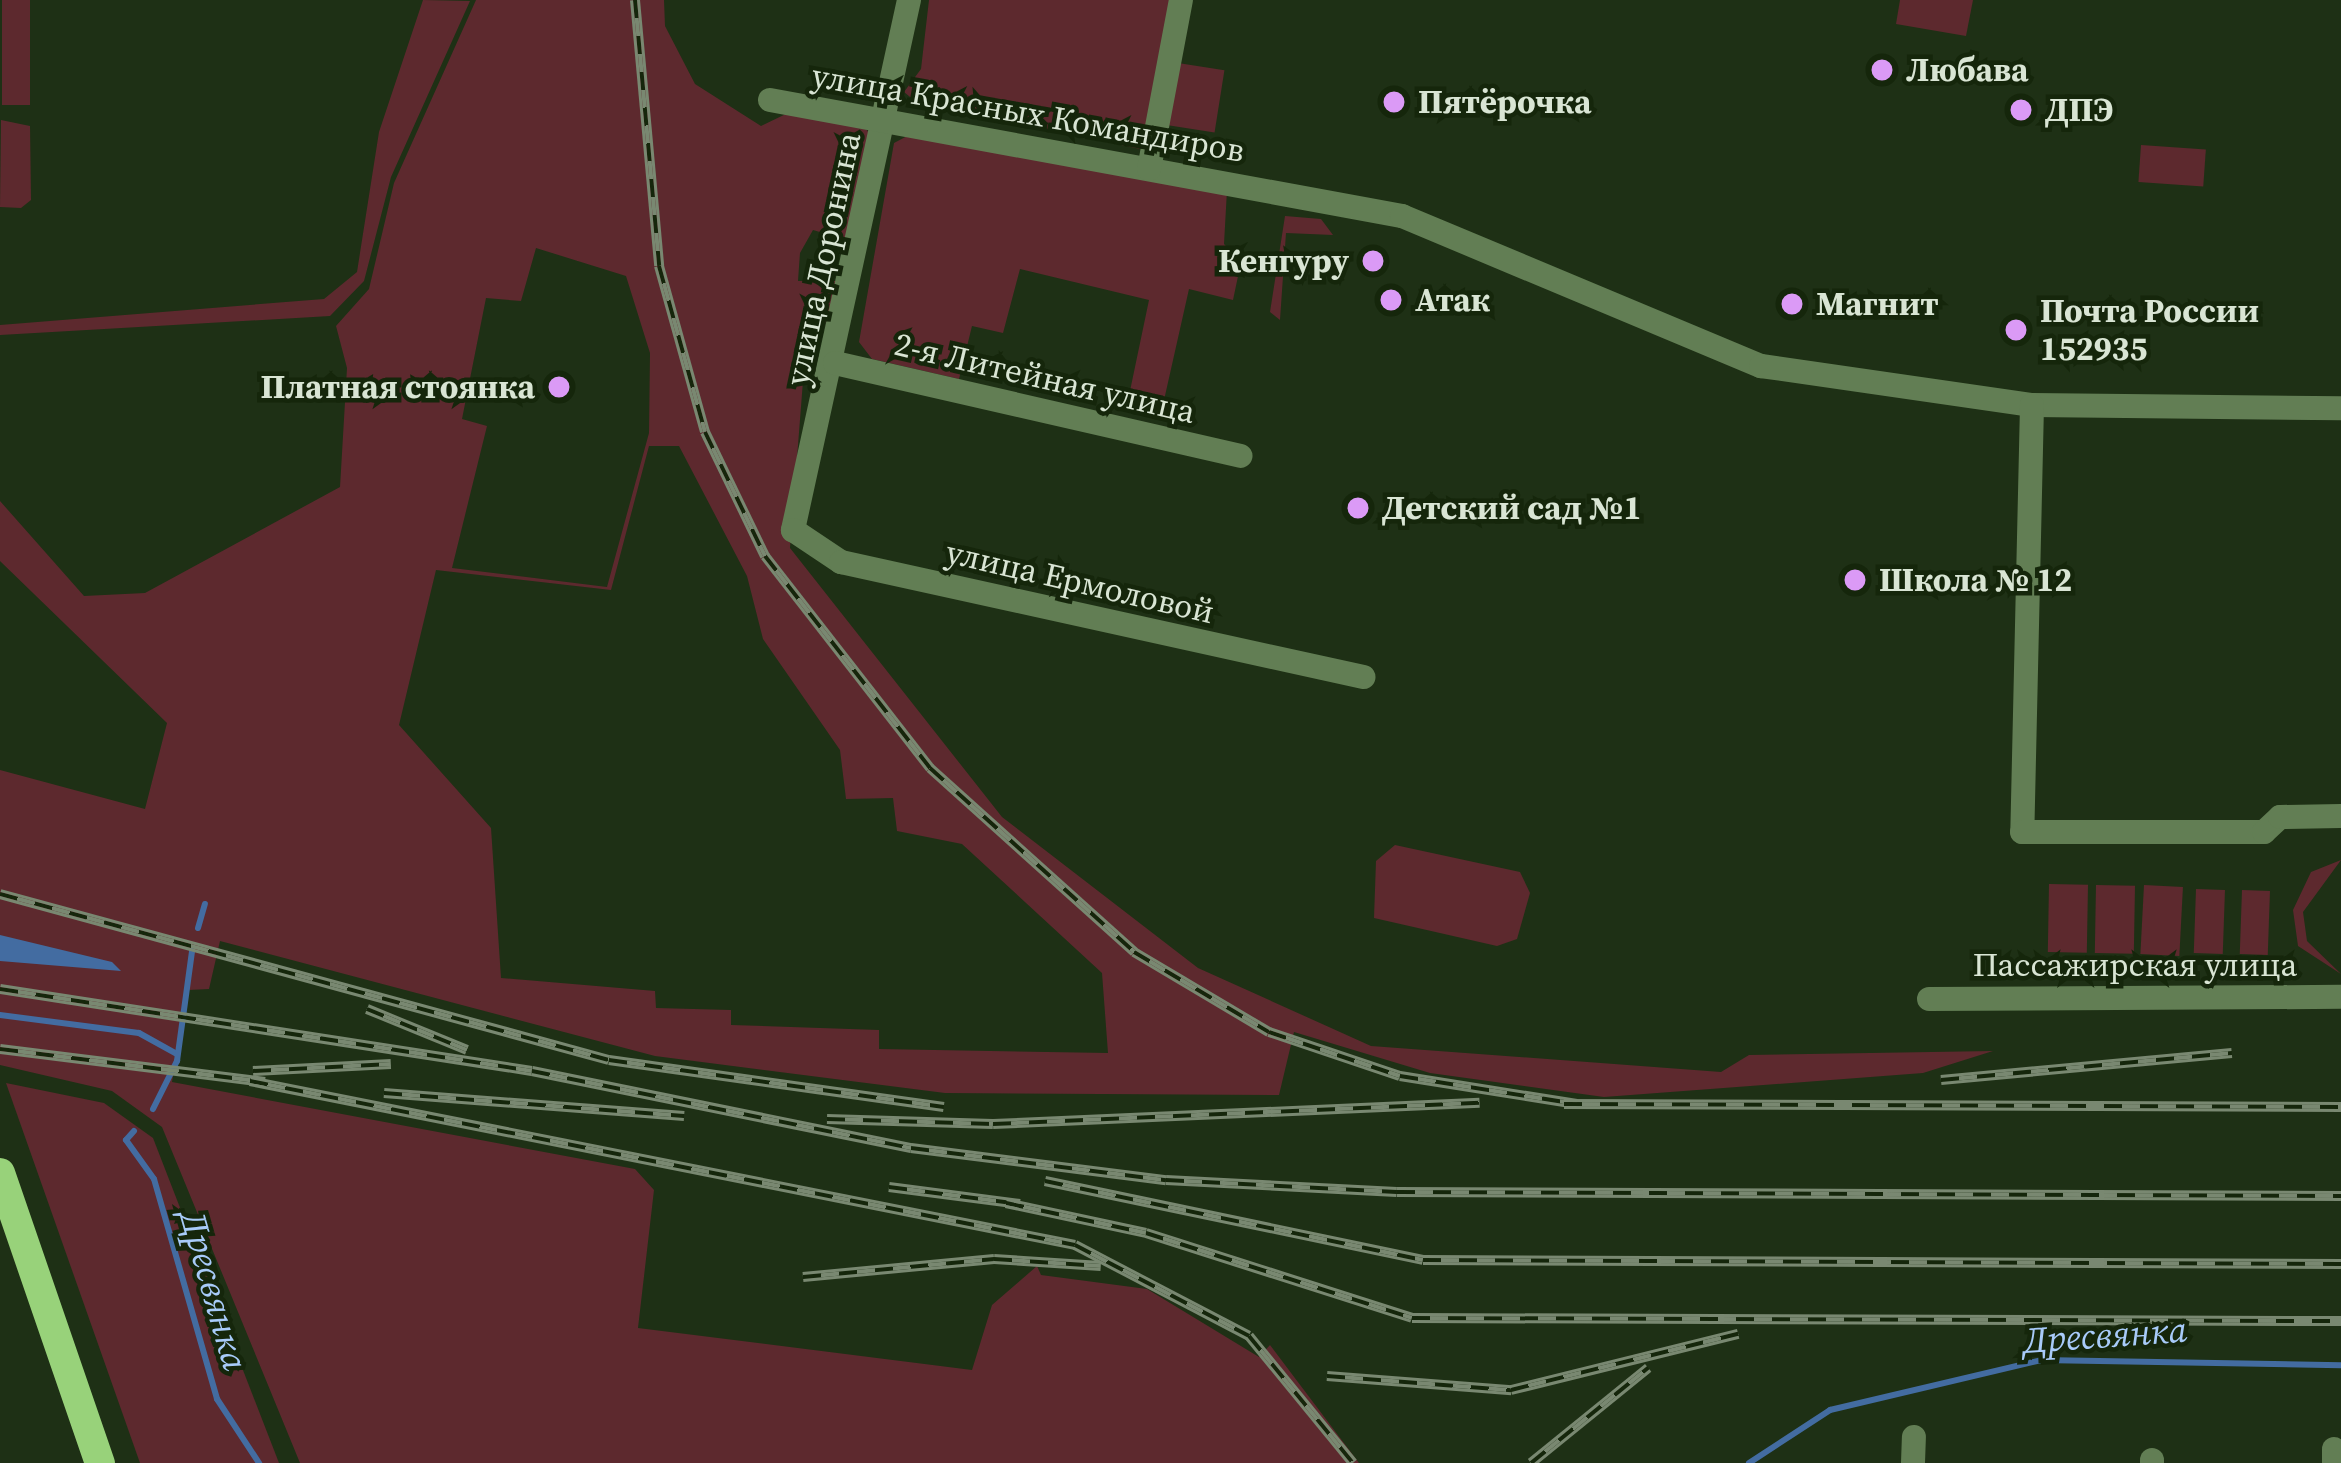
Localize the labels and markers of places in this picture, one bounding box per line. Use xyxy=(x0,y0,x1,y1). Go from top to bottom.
place label: Любава xyxy=(1906,50,2028,90)
marker: Любава xyxy=(1869,57,1895,83)
place label: Пятёрочка xyxy=(1418,82,1591,122)
marker: Пятёрочка xyxy=(1381,89,1407,115)
place label: ДПЭ xyxy=(2045,90,2113,130)
marker: ДПЭ xyxy=(2008,97,2034,123)
place label: Кенгуру xyxy=(1218,241,1349,281)
marker: Кенгуру xyxy=(1360,248,1386,274)
place label: Атак xyxy=(1415,280,1490,320)
place label: Магнит xyxy=(1816,284,1939,324)
marker: Атак xyxy=(1378,287,1404,313)
marker: Магнит xyxy=(1779,291,1805,317)
place label: Почта России 152935 xyxy=(2040,291,2259,369)
marker: Почта России 152935 xyxy=(2003,317,2029,343)
place label: Платная стоянка xyxy=(261,367,535,407)
marker: Платная стоянка xyxy=(546,374,572,400)
place label: Детский сад №1 xyxy=(1382,488,1641,528)
marker: Детский сад №1 xyxy=(1345,495,1371,521)
place label: Школа № 12 xyxy=(1879,560,2072,600)
marker: Школа № 12 xyxy=(1842,567,1868,593)

